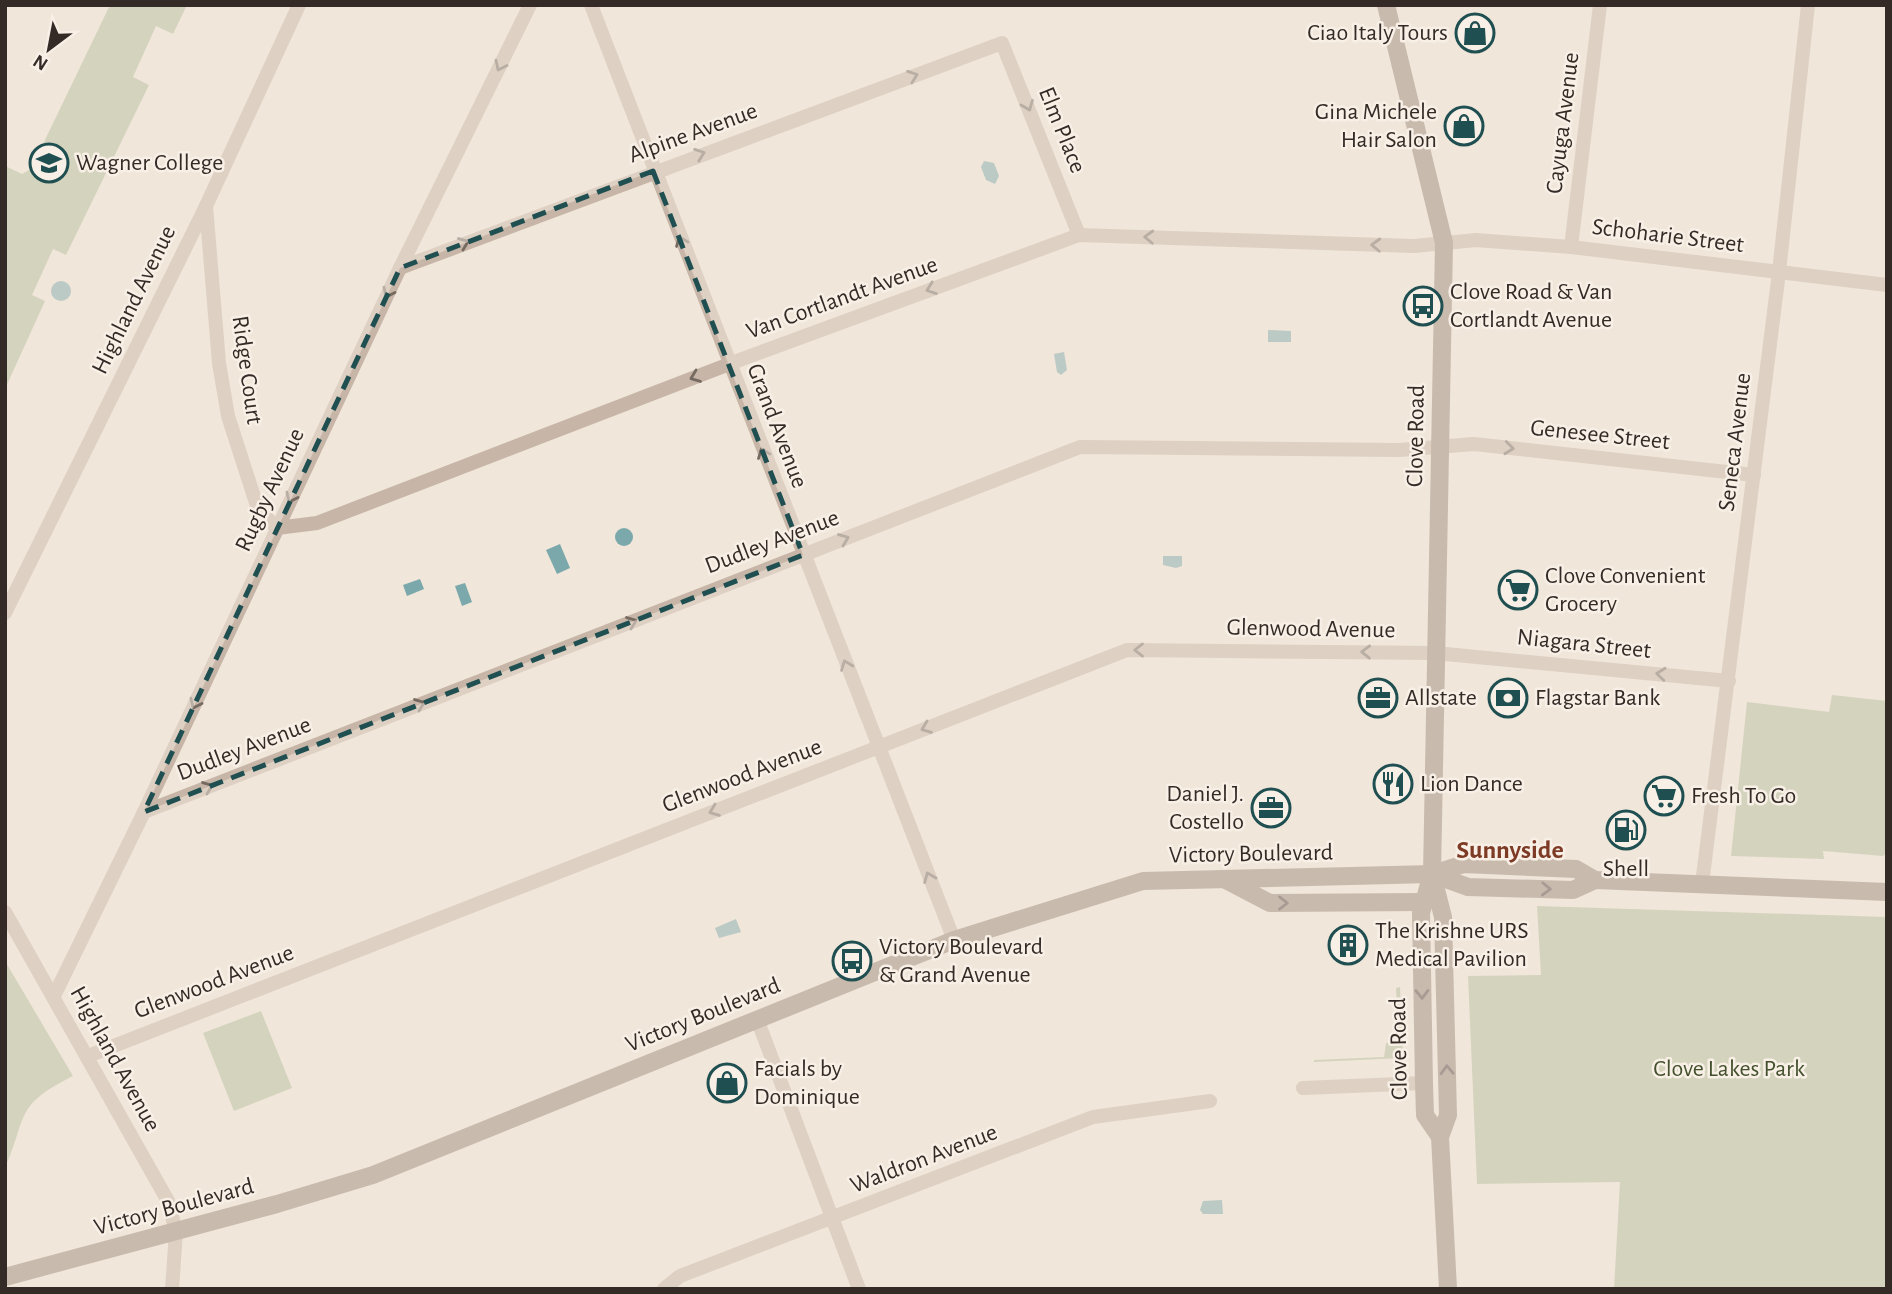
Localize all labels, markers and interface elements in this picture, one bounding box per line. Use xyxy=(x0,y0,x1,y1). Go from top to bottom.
shop icon: Ciao Italy Tours xyxy=(1454,12,1496,54)
north arrow xyxy=(14,14,84,84)
place label: Ciao Italy Tours xyxy=(1307,21,1448,45)
text: N xyxy=(30,51,51,74)
street label: Cayuga Avenue xyxy=(1542,51,1584,195)
one-way arrow xyxy=(494,59,508,71)
one-way arrow xyxy=(907,70,919,84)
street label: Elm Place xyxy=(1034,84,1090,176)
street label: Alpine Avenue xyxy=(625,99,761,167)
one-way arrow xyxy=(1019,100,1033,112)
place label: Gina Michele Hair Salon xyxy=(1315,100,1437,152)
shop icon: Gina Michele Hair Salon xyxy=(1443,105,1485,147)
school or university icon: Wagner College xyxy=(28,142,70,184)
one-way arrow xyxy=(693,148,705,162)
place label: Wagner College xyxy=(76,151,223,175)
street label: Schoharie Street xyxy=(1591,215,1746,257)
street label: Highland Avenue xyxy=(88,222,180,378)
one-way arrow xyxy=(1143,230,1154,245)
one-way arrow xyxy=(675,236,689,248)
one-way arrow xyxy=(1370,237,1381,253)
one-way arrow xyxy=(457,238,469,252)
street label: Van Cortlandt Avenue xyxy=(743,252,941,344)
place label: Clove Road & Van Cortlandt Avenue xyxy=(1450,280,1612,332)
one-way arrow xyxy=(926,281,938,295)
bus stop icon: Clove Road & Van Cortlandt Avenue xyxy=(1402,285,1444,327)
one-way arrow xyxy=(383,286,397,298)
street label: Ridge Court xyxy=(227,314,267,426)
street label: Grand Avenue xyxy=(742,361,812,491)
one-way arrow xyxy=(689,369,701,383)
street label: Seneca Avenue xyxy=(1715,371,1755,513)
street label: Clove Road xyxy=(1403,385,1429,487)
street label: Genesee Street xyxy=(1529,416,1671,454)
street label: Rugby Avenue xyxy=(231,425,309,555)
one-way arrow xyxy=(1503,440,1514,455)
one-way arrow xyxy=(758,448,772,460)
one-way arrow xyxy=(286,491,300,503)
street label: Dudley Avenue xyxy=(702,505,842,579)
one-way arrow xyxy=(837,533,849,547)
place label: Clove Convenient Grocery xyxy=(1545,564,1706,616)
supermarket icon: Clove Convenient Grocery xyxy=(1497,569,1539,611)
one-way arrow xyxy=(625,616,637,630)
street label: Glenwood Avenue xyxy=(1226,616,1396,642)
street label: Niagara Street xyxy=(1516,625,1653,663)
one-way arrow xyxy=(1133,642,1144,658)
one-way arrow xyxy=(1361,644,1371,660)
one-way arrow xyxy=(840,660,854,672)
one-way arrow xyxy=(1656,667,1667,682)
office icon: Allstate xyxy=(1357,677,1399,719)
bank icon: Flagstar Bank xyxy=(1487,677,1529,719)
place label: Allstate xyxy=(1405,686,1477,710)
place label: Flagstar Bank xyxy=(1535,686,1660,710)
one-way arrow xyxy=(189,697,203,709)
one-way arrow xyxy=(413,699,425,713)
street label: Dudley Avenue xyxy=(174,712,314,786)
one-way arrow xyxy=(921,720,933,734)
street label: Glenwood Avenue xyxy=(659,735,825,817)
restaurant icon: Lion Dance xyxy=(1372,763,1414,805)
place label: Lion Dance xyxy=(1420,772,1523,796)
supermarket icon: Fresh To Go xyxy=(1643,775,1685,817)
one-way arrow xyxy=(201,782,213,796)
place label: Daniel J. Costello xyxy=(1166,782,1244,834)
place label: Fresh To Go xyxy=(1691,784,1796,808)
office icon: Daniel J. Costello xyxy=(1250,787,1292,829)
one-way arrow xyxy=(709,803,721,817)
fuel station icon: Shell xyxy=(1605,809,1647,851)
district label: Sunnyside xyxy=(1456,837,1564,863)
street label: Victory Boulevard xyxy=(1169,841,1333,867)
place label: Shell xyxy=(1603,857,1649,881)
one-way arrow xyxy=(923,872,937,884)
one-way arrow xyxy=(1541,882,1552,897)
one-way arrow xyxy=(1278,895,1288,911)
place label: The Krishne URS Medical Pavilion xyxy=(1375,919,1529,971)
building icon: The Krishne URS Medical Pavilion xyxy=(1327,924,1369,966)
place label: Victory Boulevard & Grand Avenue xyxy=(879,935,1043,987)
bus stop icon: Victory Boulevard & Grand Avenue xyxy=(831,940,873,982)
street label: Glenwood Avenue xyxy=(131,941,297,1023)
street label: Victory Boulevard xyxy=(622,973,784,1057)
street label: Highland Avenue xyxy=(65,982,165,1136)
one-way arrow xyxy=(1415,989,1430,1000)
street label: Clove Road xyxy=(1386,998,1412,1100)
place label: Facials by Dominique xyxy=(754,1057,860,1109)
park label: Clove Lakes Park xyxy=(1653,1057,1805,1081)
shop icon: Facials by Dominique xyxy=(706,1062,748,1104)
one-way arrow xyxy=(1439,1065,1455,1075)
street label: Waldron Avenue xyxy=(847,1120,1001,1198)
street label: Victory Boulevard xyxy=(92,1174,256,1240)

